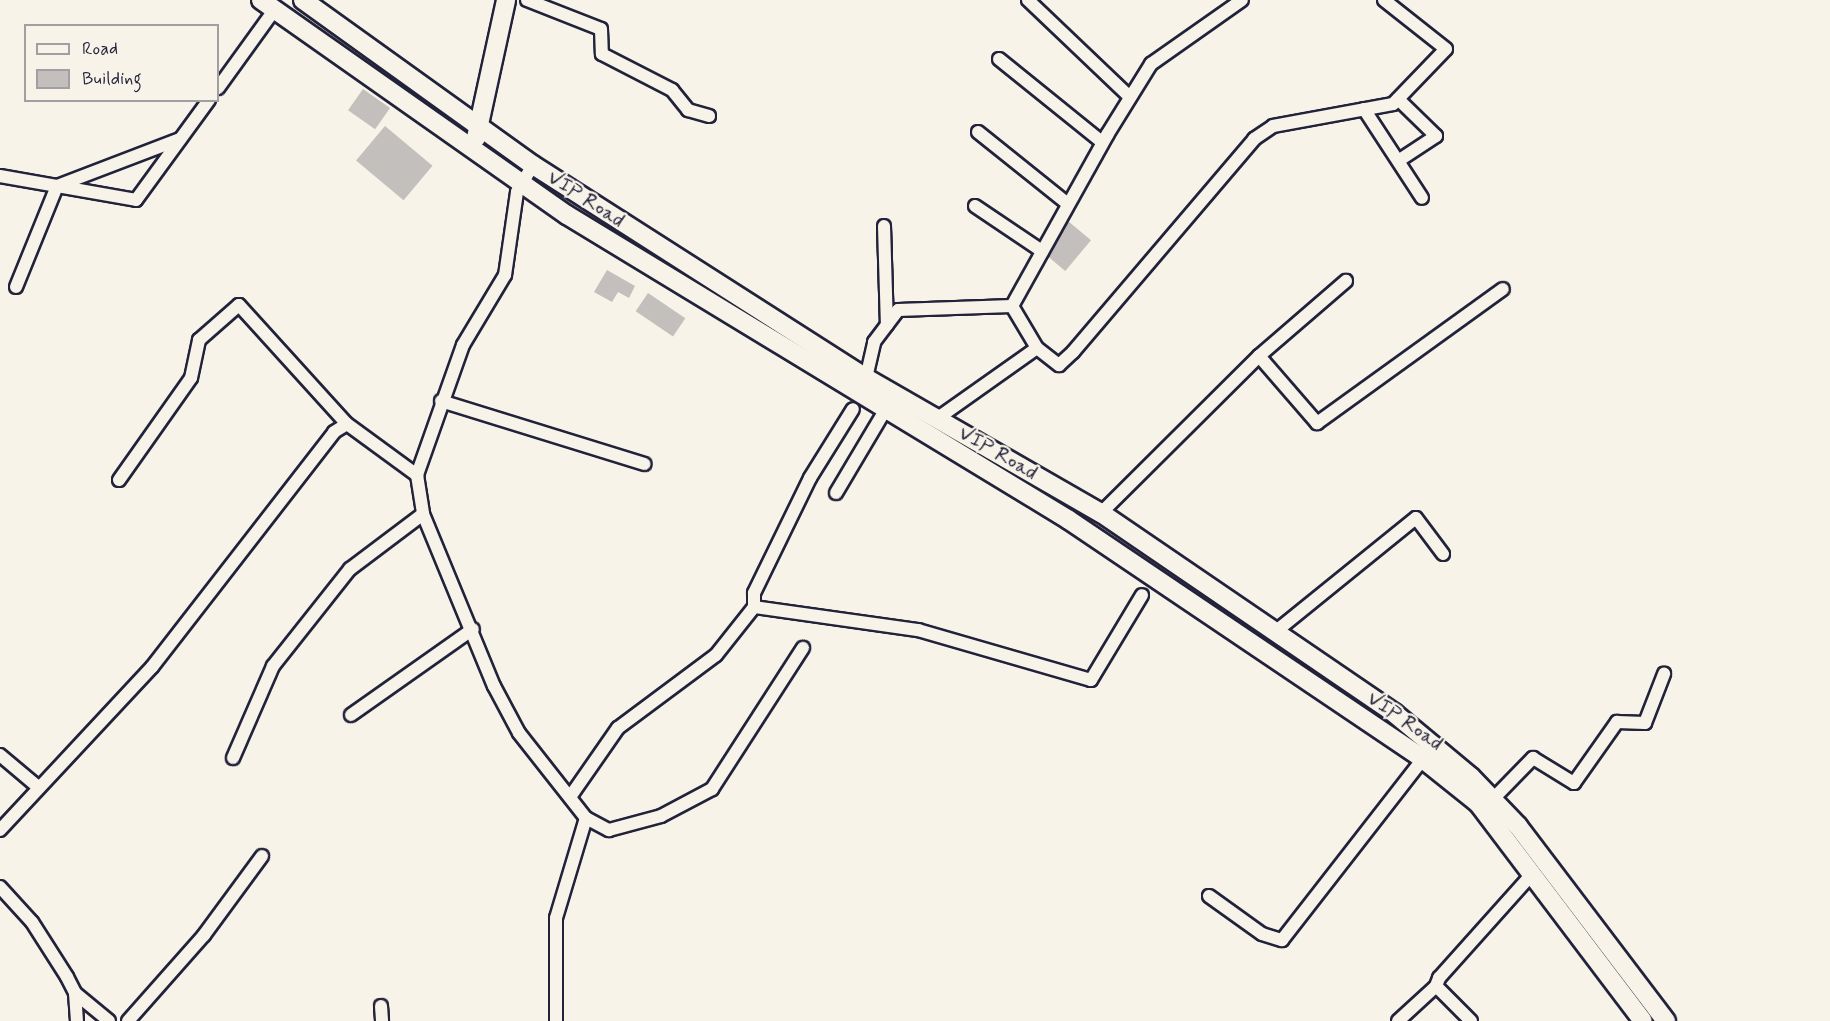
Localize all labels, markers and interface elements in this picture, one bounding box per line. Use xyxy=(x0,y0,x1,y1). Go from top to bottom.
legend xyxy=(24,24,219,102)
text: Road xyxy=(82,37,118,61)
text: Building xyxy=(82,67,142,91)
street label: VIP Road xyxy=(544,166,628,232)
street label: VIP Road xyxy=(955,421,1041,485)
street label: VIP Road xyxy=(1363,687,1447,755)

